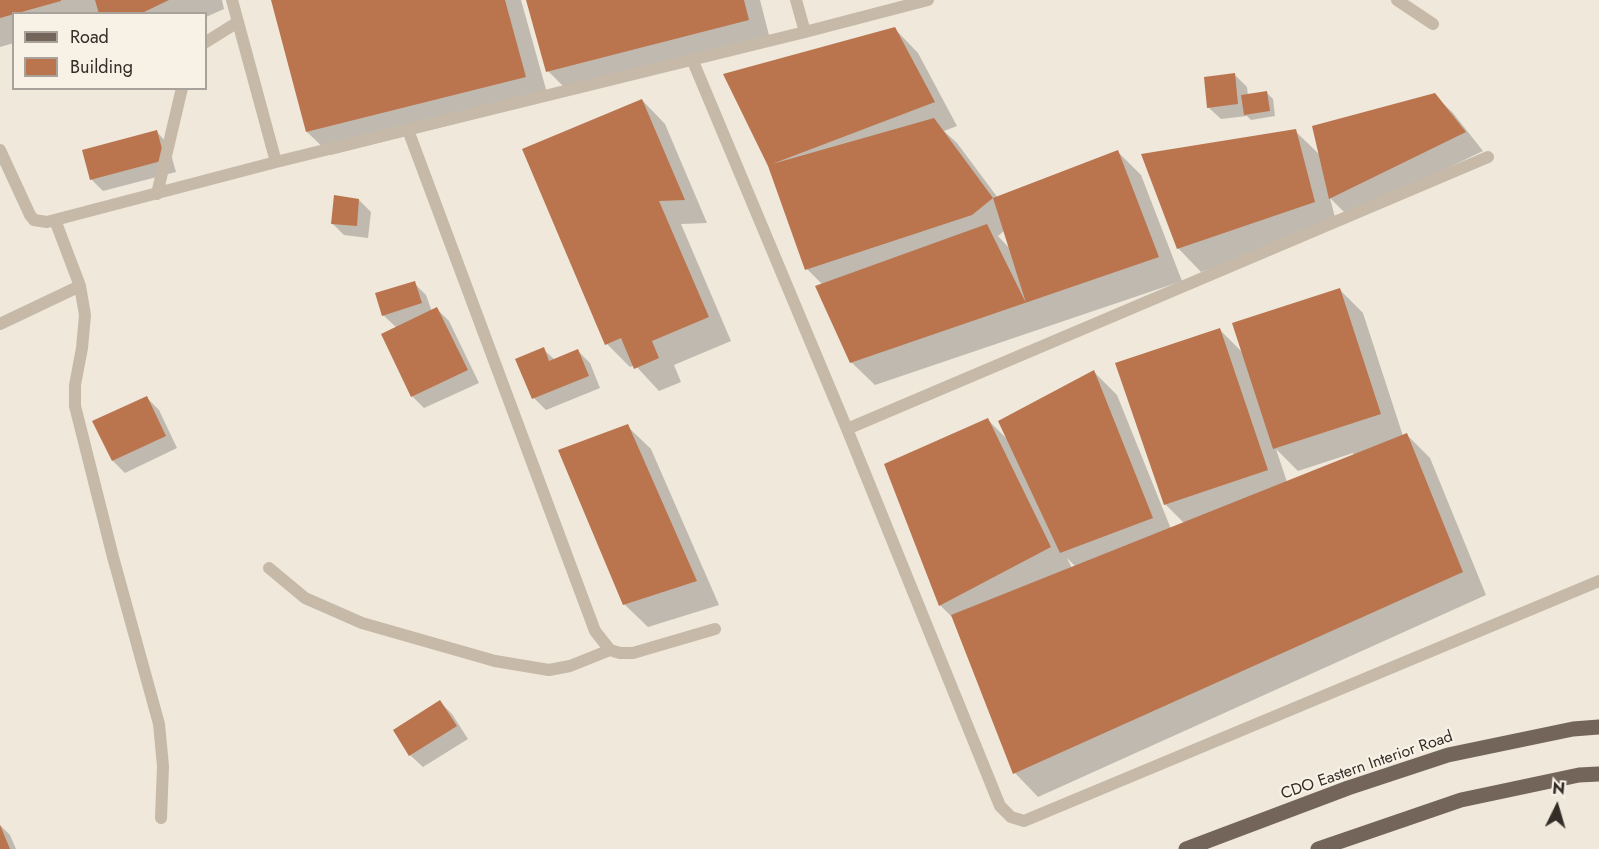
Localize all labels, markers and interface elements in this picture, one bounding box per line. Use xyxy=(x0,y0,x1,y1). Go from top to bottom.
legend xyxy=(12,12,207,90)
text: Road xyxy=(70,24,109,50)
text: Building xyxy=(70,54,133,80)
street label: CDO Eastern Interior Road xyxy=(1279,728,1455,804)
north arrow xyxy=(1527,777,1587,837)
text: N xyxy=(1551,777,1566,801)

